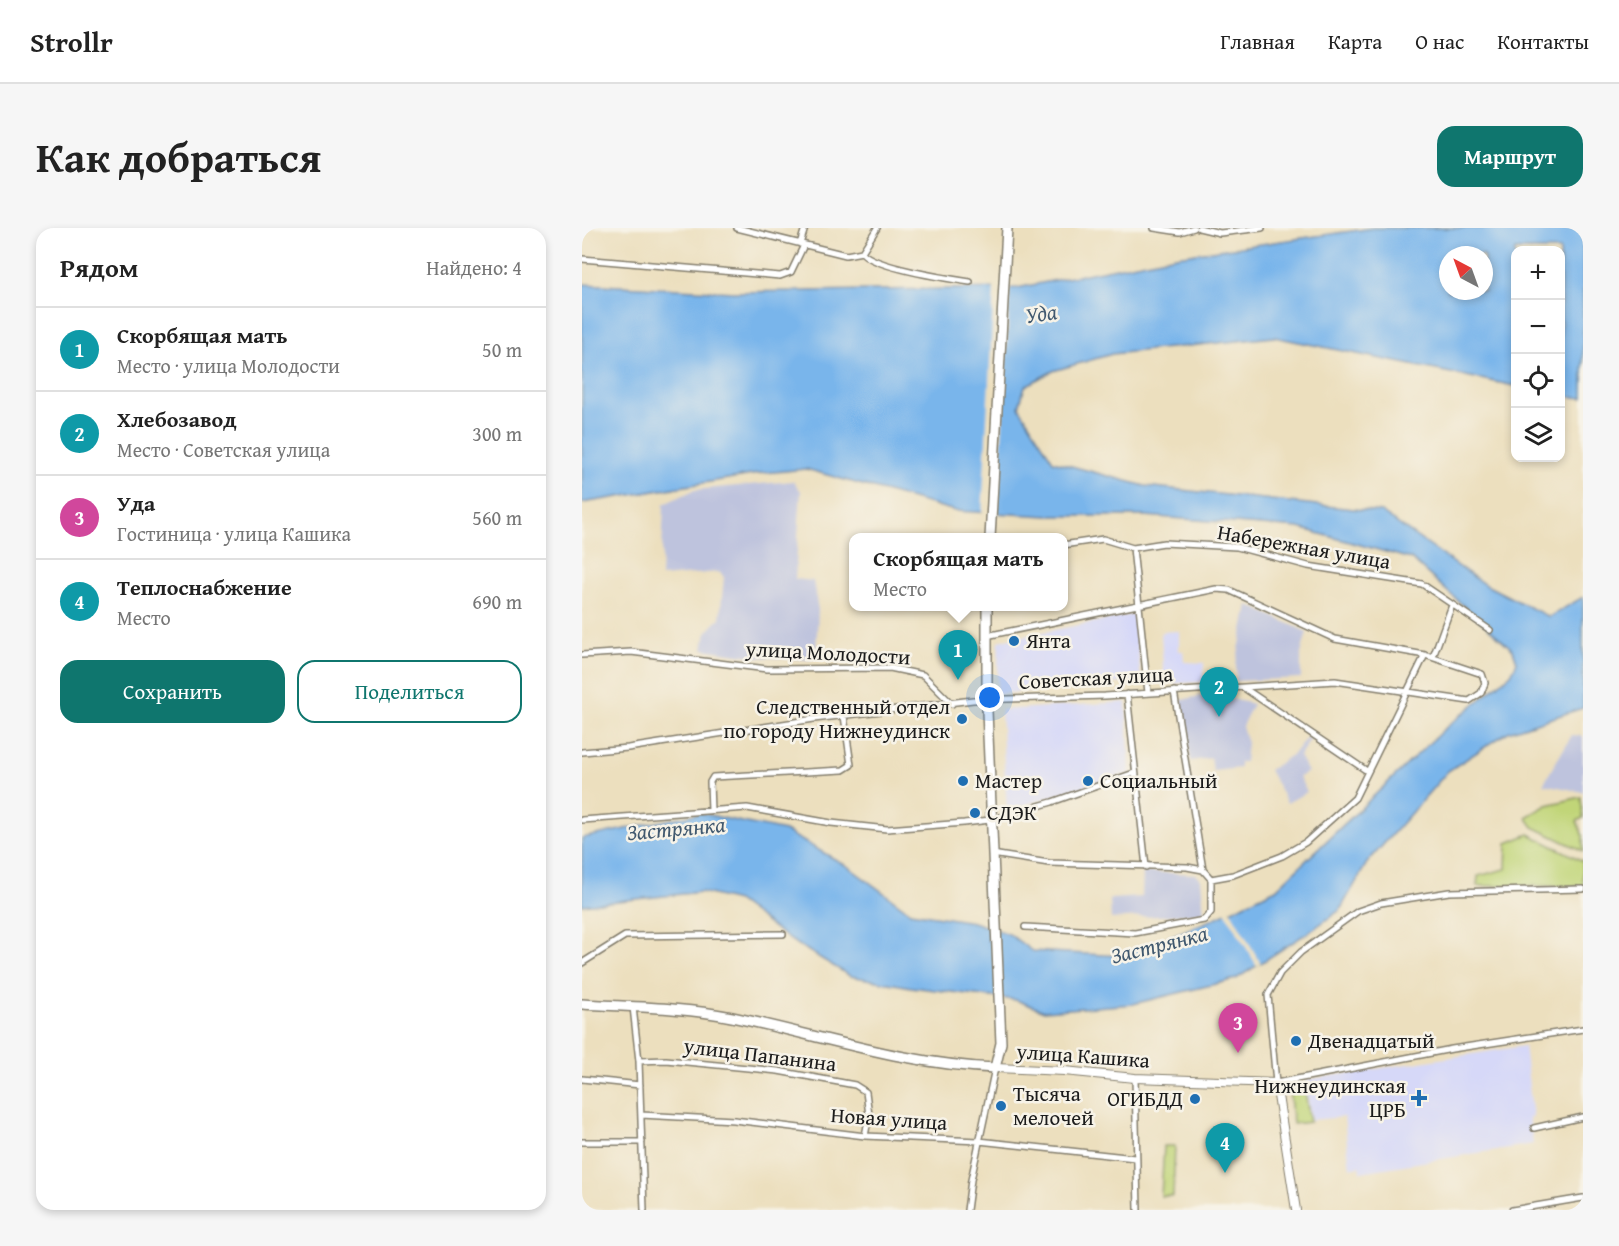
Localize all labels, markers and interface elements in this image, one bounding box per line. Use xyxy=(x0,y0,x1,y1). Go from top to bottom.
text: Strollr xyxy=(30,21,113,62)
text: Главная xyxy=(1220,26,1295,57)
text: Карта xyxy=(1328,26,1382,57)
text: О нас xyxy=(1415,26,1464,57)
text: Контакты xyxy=(1497,26,1589,57)
text: Как добраться xyxy=(36,126,321,187)
button: Маршрут xyxy=(1437,126,1583,187)
north arrow xyxy=(1439,246,1493,300)
map controls xyxy=(1511,246,1565,462)
button: + xyxy=(1511,246,1565,300)
text: Рядом xyxy=(60,248,138,287)
text: Найдено: 4 xyxy=(426,253,522,282)
water label: Уда xyxy=(1023,295,1059,331)
button: − xyxy=(1511,300,1565,354)
text: Скорбящая мать xyxy=(117,319,288,351)
text: 1 xyxy=(74,335,85,364)
text: 50 m xyxy=(482,335,522,364)
text: Место · улица Молодости xyxy=(117,351,340,380)
button: locate xyxy=(1511,354,1565,408)
text: Хлебозавод xyxy=(117,403,237,435)
button: layers xyxy=(1511,408,1565,462)
text: 2 xyxy=(74,419,85,448)
text: 300 m xyxy=(472,419,522,448)
text: Место · Советская улица xyxy=(117,435,330,464)
text: Уда xyxy=(117,487,155,519)
text: 3 xyxy=(74,503,85,532)
text: 560 m xyxy=(472,503,522,532)
street label: Набережная улица xyxy=(1215,516,1393,577)
text: Гостиница · улица Кашика xyxy=(117,519,351,548)
popup xyxy=(849,533,1068,611)
text: Скорбящая мать xyxy=(873,542,1044,574)
text: Теплоснабжение xyxy=(117,571,292,603)
text: Место xyxy=(873,574,927,603)
text: 4 xyxy=(74,587,85,616)
text: 690 m xyxy=(472,587,522,616)
text: Место xyxy=(117,603,171,632)
place label: Янта xyxy=(1025,625,1071,656)
pin: 1 xyxy=(938,630,977,680)
street label: улица Молодости xyxy=(744,633,911,672)
marker: Янта xyxy=(1007,634,1021,648)
street label: Советская улица xyxy=(1018,658,1174,697)
button: Сохранить xyxy=(60,660,285,723)
button: Поделиться xyxy=(297,660,522,723)
pin: 2 xyxy=(1200,668,1238,717)
your location xyxy=(975,683,1004,712)
place label: Следственный отдел по городу Нижнеудинск xyxy=(724,691,950,746)
marker: Следственный отдел по городу Нижнеудинск xyxy=(955,712,969,726)
place label: Мастер xyxy=(975,765,1042,796)
place label: Социальный xyxy=(1100,765,1217,796)
marker: Мастер xyxy=(956,774,970,788)
marker: Социальный xyxy=(1081,774,1095,788)
place label: СДЭК xyxy=(987,797,1037,828)
marker: СДЭК xyxy=(968,806,982,820)
water label: Застрянка xyxy=(625,808,727,848)
water label: Застрянка xyxy=(1107,917,1211,971)
pin: 3 xyxy=(1218,1004,1258,1053)
place label: Двенадцатый xyxy=(1307,1025,1434,1056)
street label: улица Папанина xyxy=(681,1030,838,1079)
marker: Двенадцатый xyxy=(1289,1034,1303,1048)
street label: улица Кашика xyxy=(1014,1035,1151,1076)
place label: Нижнеудинская ЦРБ xyxy=(1254,1070,1406,1125)
place label: Тысяча мелочей xyxy=(1013,1078,1094,1133)
place label: ОГИБДД xyxy=(1107,1083,1183,1114)
marker: Нижнеудинская ЦРБ xyxy=(1410,1089,1428,1107)
marker: ОГИБДД xyxy=(1188,1092,1202,1106)
street label: Новая улица xyxy=(830,1099,948,1138)
marker: Тысяча мелочей xyxy=(994,1099,1008,1113)
pin: 4 xyxy=(1206,1124,1244,1173)

